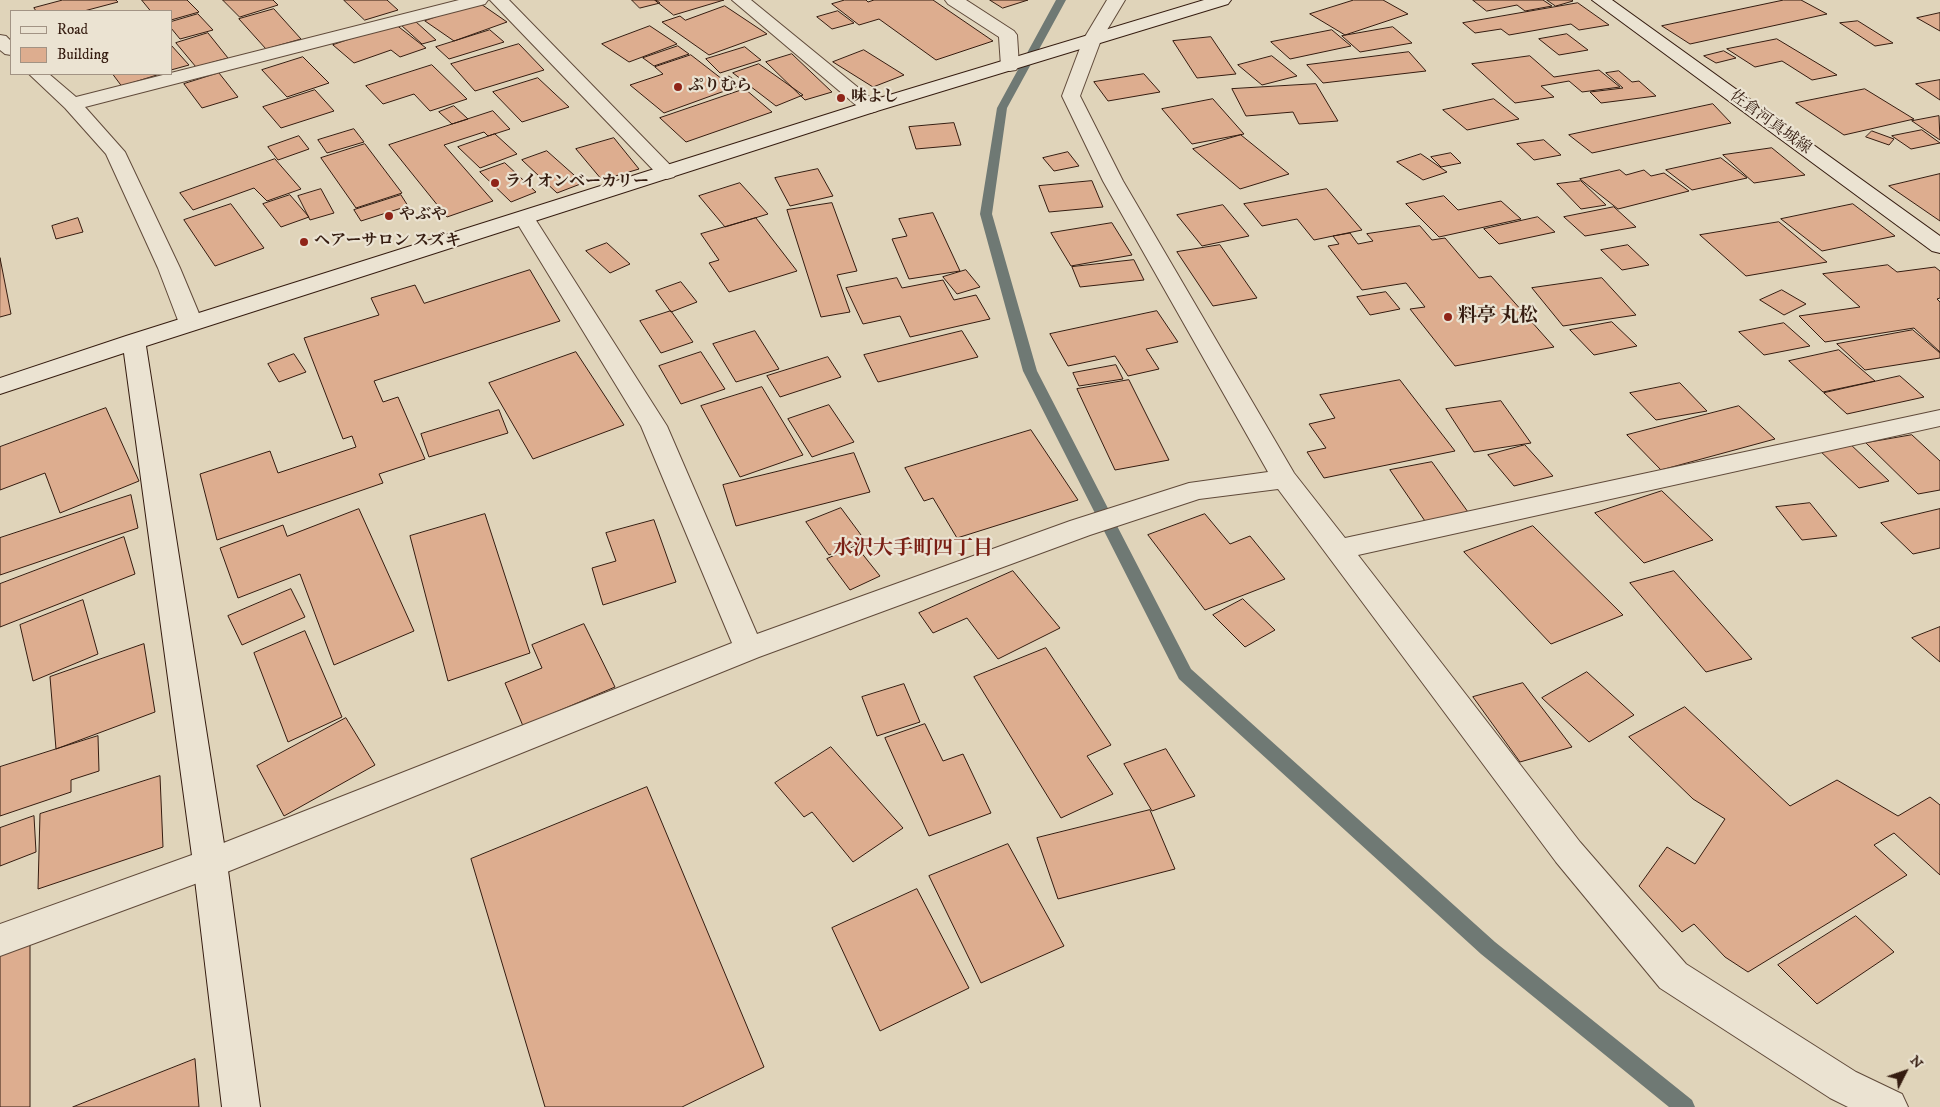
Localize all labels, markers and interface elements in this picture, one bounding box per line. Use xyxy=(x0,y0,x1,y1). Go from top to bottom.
legend xyxy=(10,10,172,75)
text: Road xyxy=(57,20,88,39)
text: Building xyxy=(57,45,109,64)
place label: ぷりむら xyxy=(688,77,752,97)
marker: ぷりむら xyxy=(672,81,684,93)
street label: 佐倉河真城線 xyxy=(1726,87,1814,159)
place label: 味よし xyxy=(851,88,899,108)
marker: 味よし xyxy=(835,92,847,104)
place label: ライオンベーカリー xyxy=(505,173,649,193)
marker: ライオンベーカリー xyxy=(489,177,501,189)
place label: やぶや xyxy=(399,206,447,226)
marker: やぶや xyxy=(383,210,395,222)
place label: ヘアーサロン スズキ xyxy=(314,232,461,252)
marker: ヘアーサロン スズキ xyxy=(298,236,310,248)
place label: 料亭 丸松 xyxy=(1458,306,1538,328)
marker: 料亭 丸松 xyxy=(1442,311,1454,323)
district label: 水沢大手町四丁目 xyxy=(833,538,993,562)
north arrow xyxy=(1880,1047,1930,1097)
text: N xyxy=(1906,1052,1927,1072)

